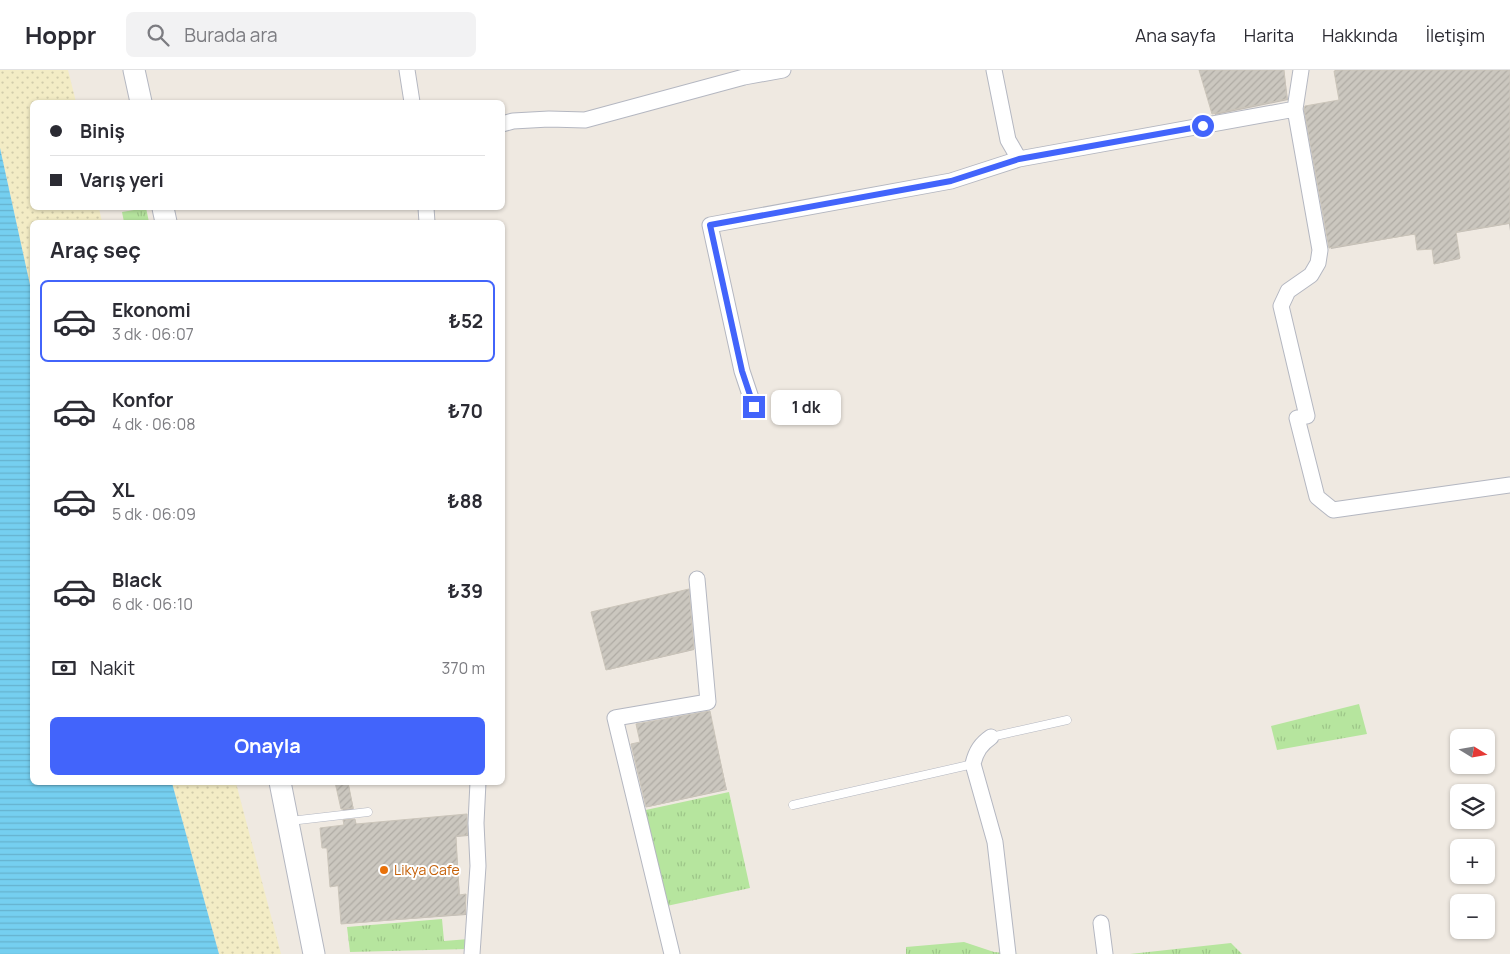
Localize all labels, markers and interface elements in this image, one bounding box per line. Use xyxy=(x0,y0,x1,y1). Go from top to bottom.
search box xyxy=(126,12,476,57)
text: Hoppr xyxy=(25,18,96,51)
icon: search xyxy=(144,21,172,49)
text: Burada ara xyxy=(184,22,277,48)
text: Ana sayfa xyxy=(1135,23,1216,47)
text: Harita xyxy=(1244,23,1294,47)
text: Hakkında xyxy=(1322,23,1398,47)
text: İletişim xyxy=(1426,23,1485,47)
route start xyxy=(1192,115,1214,137)
text: Biniş xyxy=(80,118,125,144)
text: Varış yeri xyxy=(80,167,164,193)
text: Araç seç xyxy=(50,235,141,265)
text: Ekonomi xyxy=(112,297,191,323)
icon: car xyxy=(52,299,97,344)
text: ₺52 xyxy=(449,308,483,334)
text: 3 dk · 06:07 xyxy=(112,323,194,345)
text: Konfor xyxy=(112,387,173,413)
icon: car xyxy=(52,389,97,434)
callout: 1 dk xyxy=(772,390,842,424)
route end xyxy=(743,396,765,418)
text: 1 dk xyxy=(792,396,820,418)
text: ₺70 xyxy=(448,398,483,424)
text: 4 dk · 06:08 xyxy=(112,413,196,435)
text: XL xyxy=(112,477,135,503)
icon: car xyxy=(52,479,97,524)
text: ₺88 xyxy=(447,488,483,514)
text: 5 dk · 06:09 xyxy=(112,503,196,525)
text: Black xyxy=(112,567,161,593)
icon: car xyxy=(52,569,97,614)
text: ₺39 xyxy=(448,578,483,604)
text: 6 dk · 06:10 xyxy=(112,593,193,615)
icon: cash xyxy=(50,654,78,682)
text: Nakit xyxy=(90,655,135,681)
text: 370 m xyxy=(442,657,485,679)
button: Onayla xyxy=(50,717,485,775)
north arrow xyxy=(1450,729,1495,774)
map controls xyxy=(1450,729,1495,939)
button: layers xyxy=(1450,784,1495,829)
button: + xyxy=(1450,839,1495,884)
place label: Likya Cafe xyxy=(394,860,460,879)
marker: Likya Cafe xyxy=(378,864,390,876)
button: − xyxy=(1450,894,1495,939)

